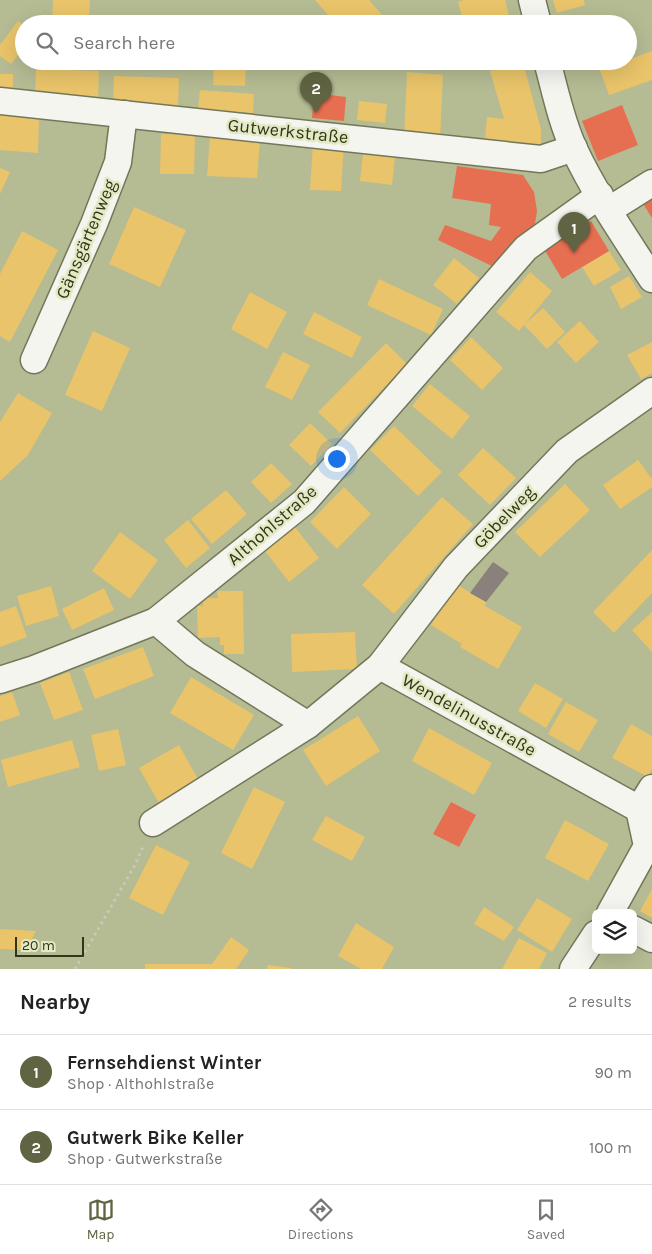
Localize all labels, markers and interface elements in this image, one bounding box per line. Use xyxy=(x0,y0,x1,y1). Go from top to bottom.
search box xyxy=(15,15,637,70)
icon: search xyxy=(33,29,61,57)
text: Search here xyxy=(73,32,175,54)
pin: 2 xyxy=(300,72,332,113)
street label: Gutwerkstraße xyxy=(227,114,349,148)
street label: Gänsgärtenweg xyxy=(51,176,121,302)
pin: 1 xyxy=(558,212,590,253)
your location xyxy=(324,446,350,472)
street label: Althohlstraße xyxy=(223,480,321,570)
street label: Göbelweg xyxy=(469,481,539,553)
street label: Wendelinusstraße xyxy=(398,669,540,761)
map controls xyxy=(592,909,637,954)
button: layers xyxy=(592,909,637,954)
scale bar xyxy=(15,934,84,957)
text: 20 m xyxy=(22,937,55,954)
text: Nearby xyxy=(20,990,90,1014)
text: 2 results xyxy=(568,992,632,1011)
text: Fernsehdienst Winter xyxy=(67,1052,261,1074)
text: 1 xyxy=(33,1063,39,1082)
text: 90 m xyxy=(594,1063,632,1082)
text: Shop · Althohlstraße xyxy=(67,1074,214,1093)
text: Gutwerk Bike Keller xyxy=(67,1127,244,1149)
text: 2 xyxy=(31,1138,41,1157)
text: 100 m xyxy=(589,1138,632,1157)
text: Shop · Gutwerkstraße xyxy=(67,1149,223,1168)
tab: Map xyxy=(87,1196,115,1243)
tab: Directions xyxy=(288,1196,354,1243)
tab: Saved xyxy=(527,1196,565,1243)

